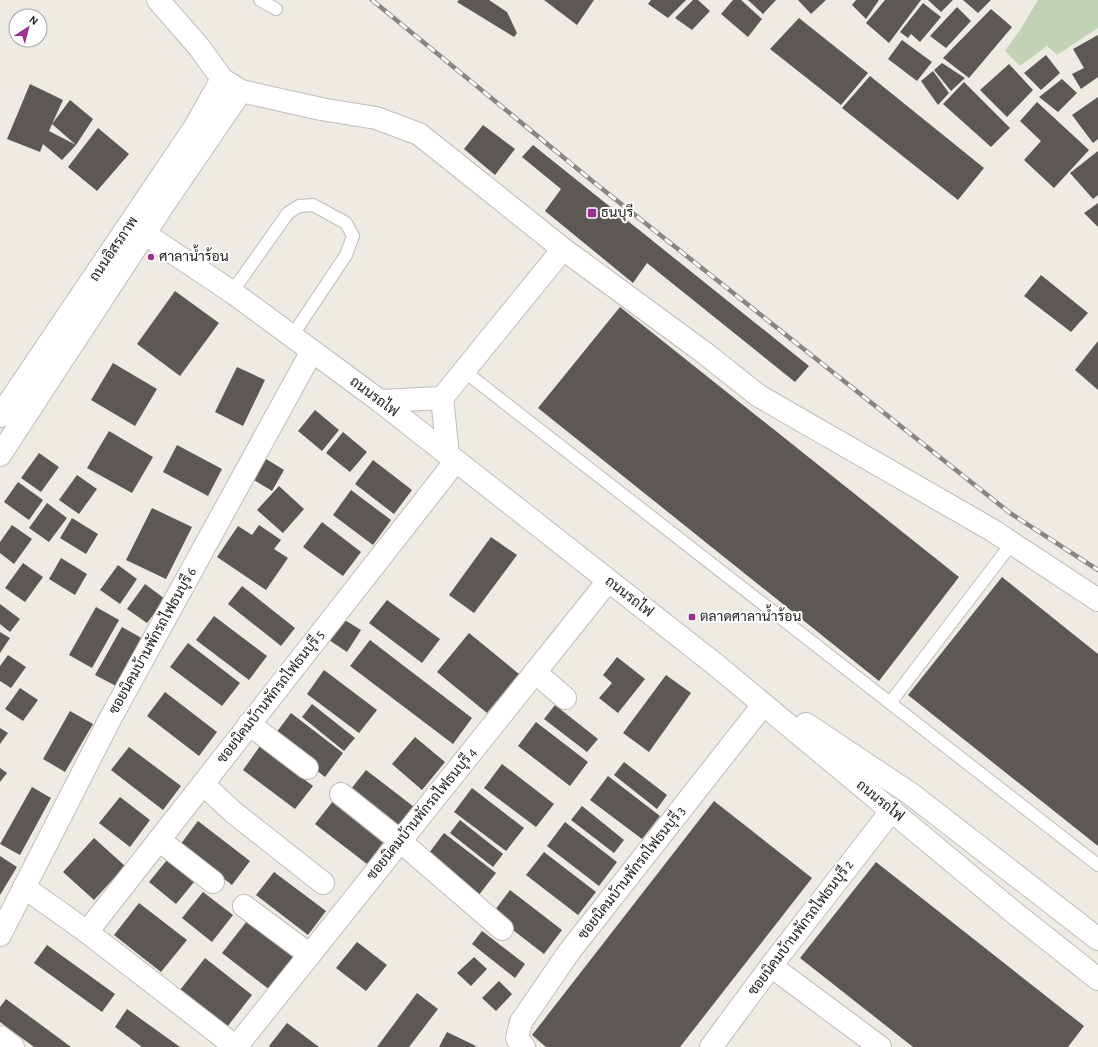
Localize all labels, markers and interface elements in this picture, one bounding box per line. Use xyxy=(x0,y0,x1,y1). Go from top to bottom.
north arrow xyxy=(8,8,48,48)
text: N xyxy=(27,14,40,27)
place label: ธนบุรี xyxy=(601,203,634,222)
marker: ธนบุรี xyxy=(586,207,598,219)
street label: ถนนอิสรภาพ xyxy=(86,213,141,284)
place label: ศาลาน้ำร้อน xyxy=(159,244,229,264)
marker: ศาลาน้ำร้อน xyxy=(146,252,156,262)
street label: ถนนรถไฟ xyxy=(347,373,402,420)
street label: ซอยนิคมบ้านพักรถไฟธนบุรี 6 xyxy=(104,564,201,718)
street label: ถนนรถไฟ xyxy=(602,573,657,620)
place label: ตลาดศาลาน้ำร้อน xyxy=(700,604,802,624)
marker: ตลาดศาลาน้ำร้อน xyxy=(687,612,697,622)
street label: ซอยนิคมบ้านพักรถไฟธนบุรี 5 xyxy=(212,626,329,767)
street label: ซอยนิคมบ้านพักรถไฟธนบุรี 4 xyxy=(362,743,481,884)
street label: ถนนรถไฟ xyxy=(854,776,908,824)
street label: ซอยนิคมบ้านพักรถไฟธนบุรี 3 xyxy=(573,802,690,943)
street label: ซอยนิคมบ้านพักรถไฟธนบุรี 2 xyxy=(743,856,858,999)

